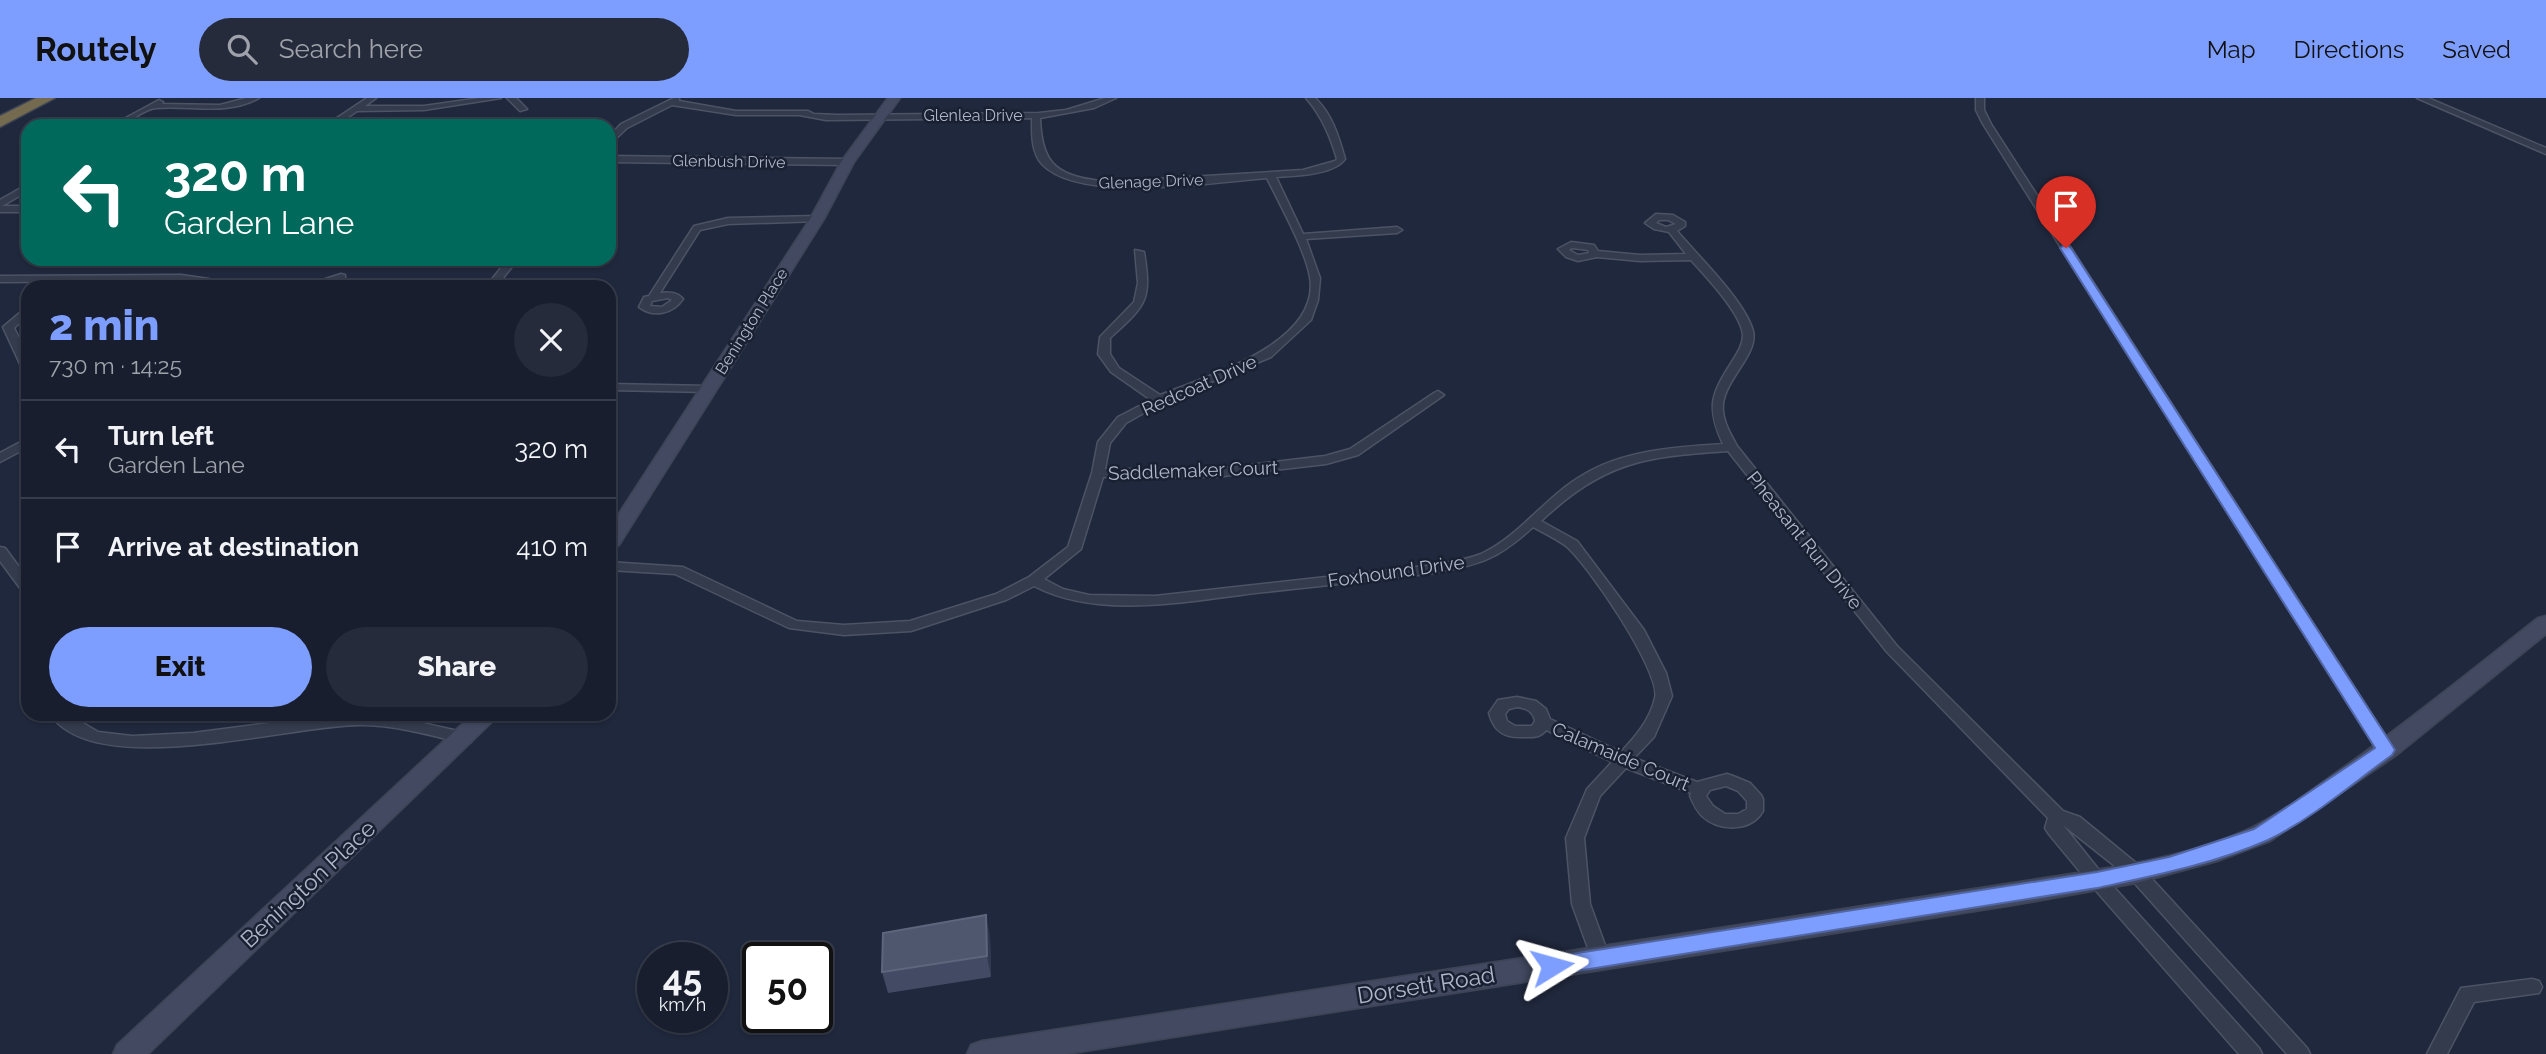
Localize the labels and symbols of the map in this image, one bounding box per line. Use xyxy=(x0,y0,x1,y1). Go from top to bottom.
street label: Glenlea Drive xyxy=(923,106,1023,125)
street label: Glenbush Drive xyxy=(672,151,786,172)
street label: Glenage Drive xyxy=(1098,170,1204,193)
pin xyxy=(2036,176,2096,248)
street label: Benington Place xyxy=(711,265,792,378)
street label: Redcoat Drive xyxy=(1138,350,1260,420)
street label: Saddlemaker Court xyxy=(1108,456,1279,484)
street label: Pheasant Run Drive xyxy=(1743,467,1867,613)
street label: Foxhound Drive xyxy=(1326,551,1466,591)
street label: Calamaide Court xyxy=(1549,717,1694,795)
street label: Benington Place xyxy=(235,814,381,953)
position arrow xyxy=(1515,929,1589,1003)
speed limit sign: 50 xyxy=(742,942,833,1033)
street label: Dorsett Road xyxy=(1355,960,1497,1009)

